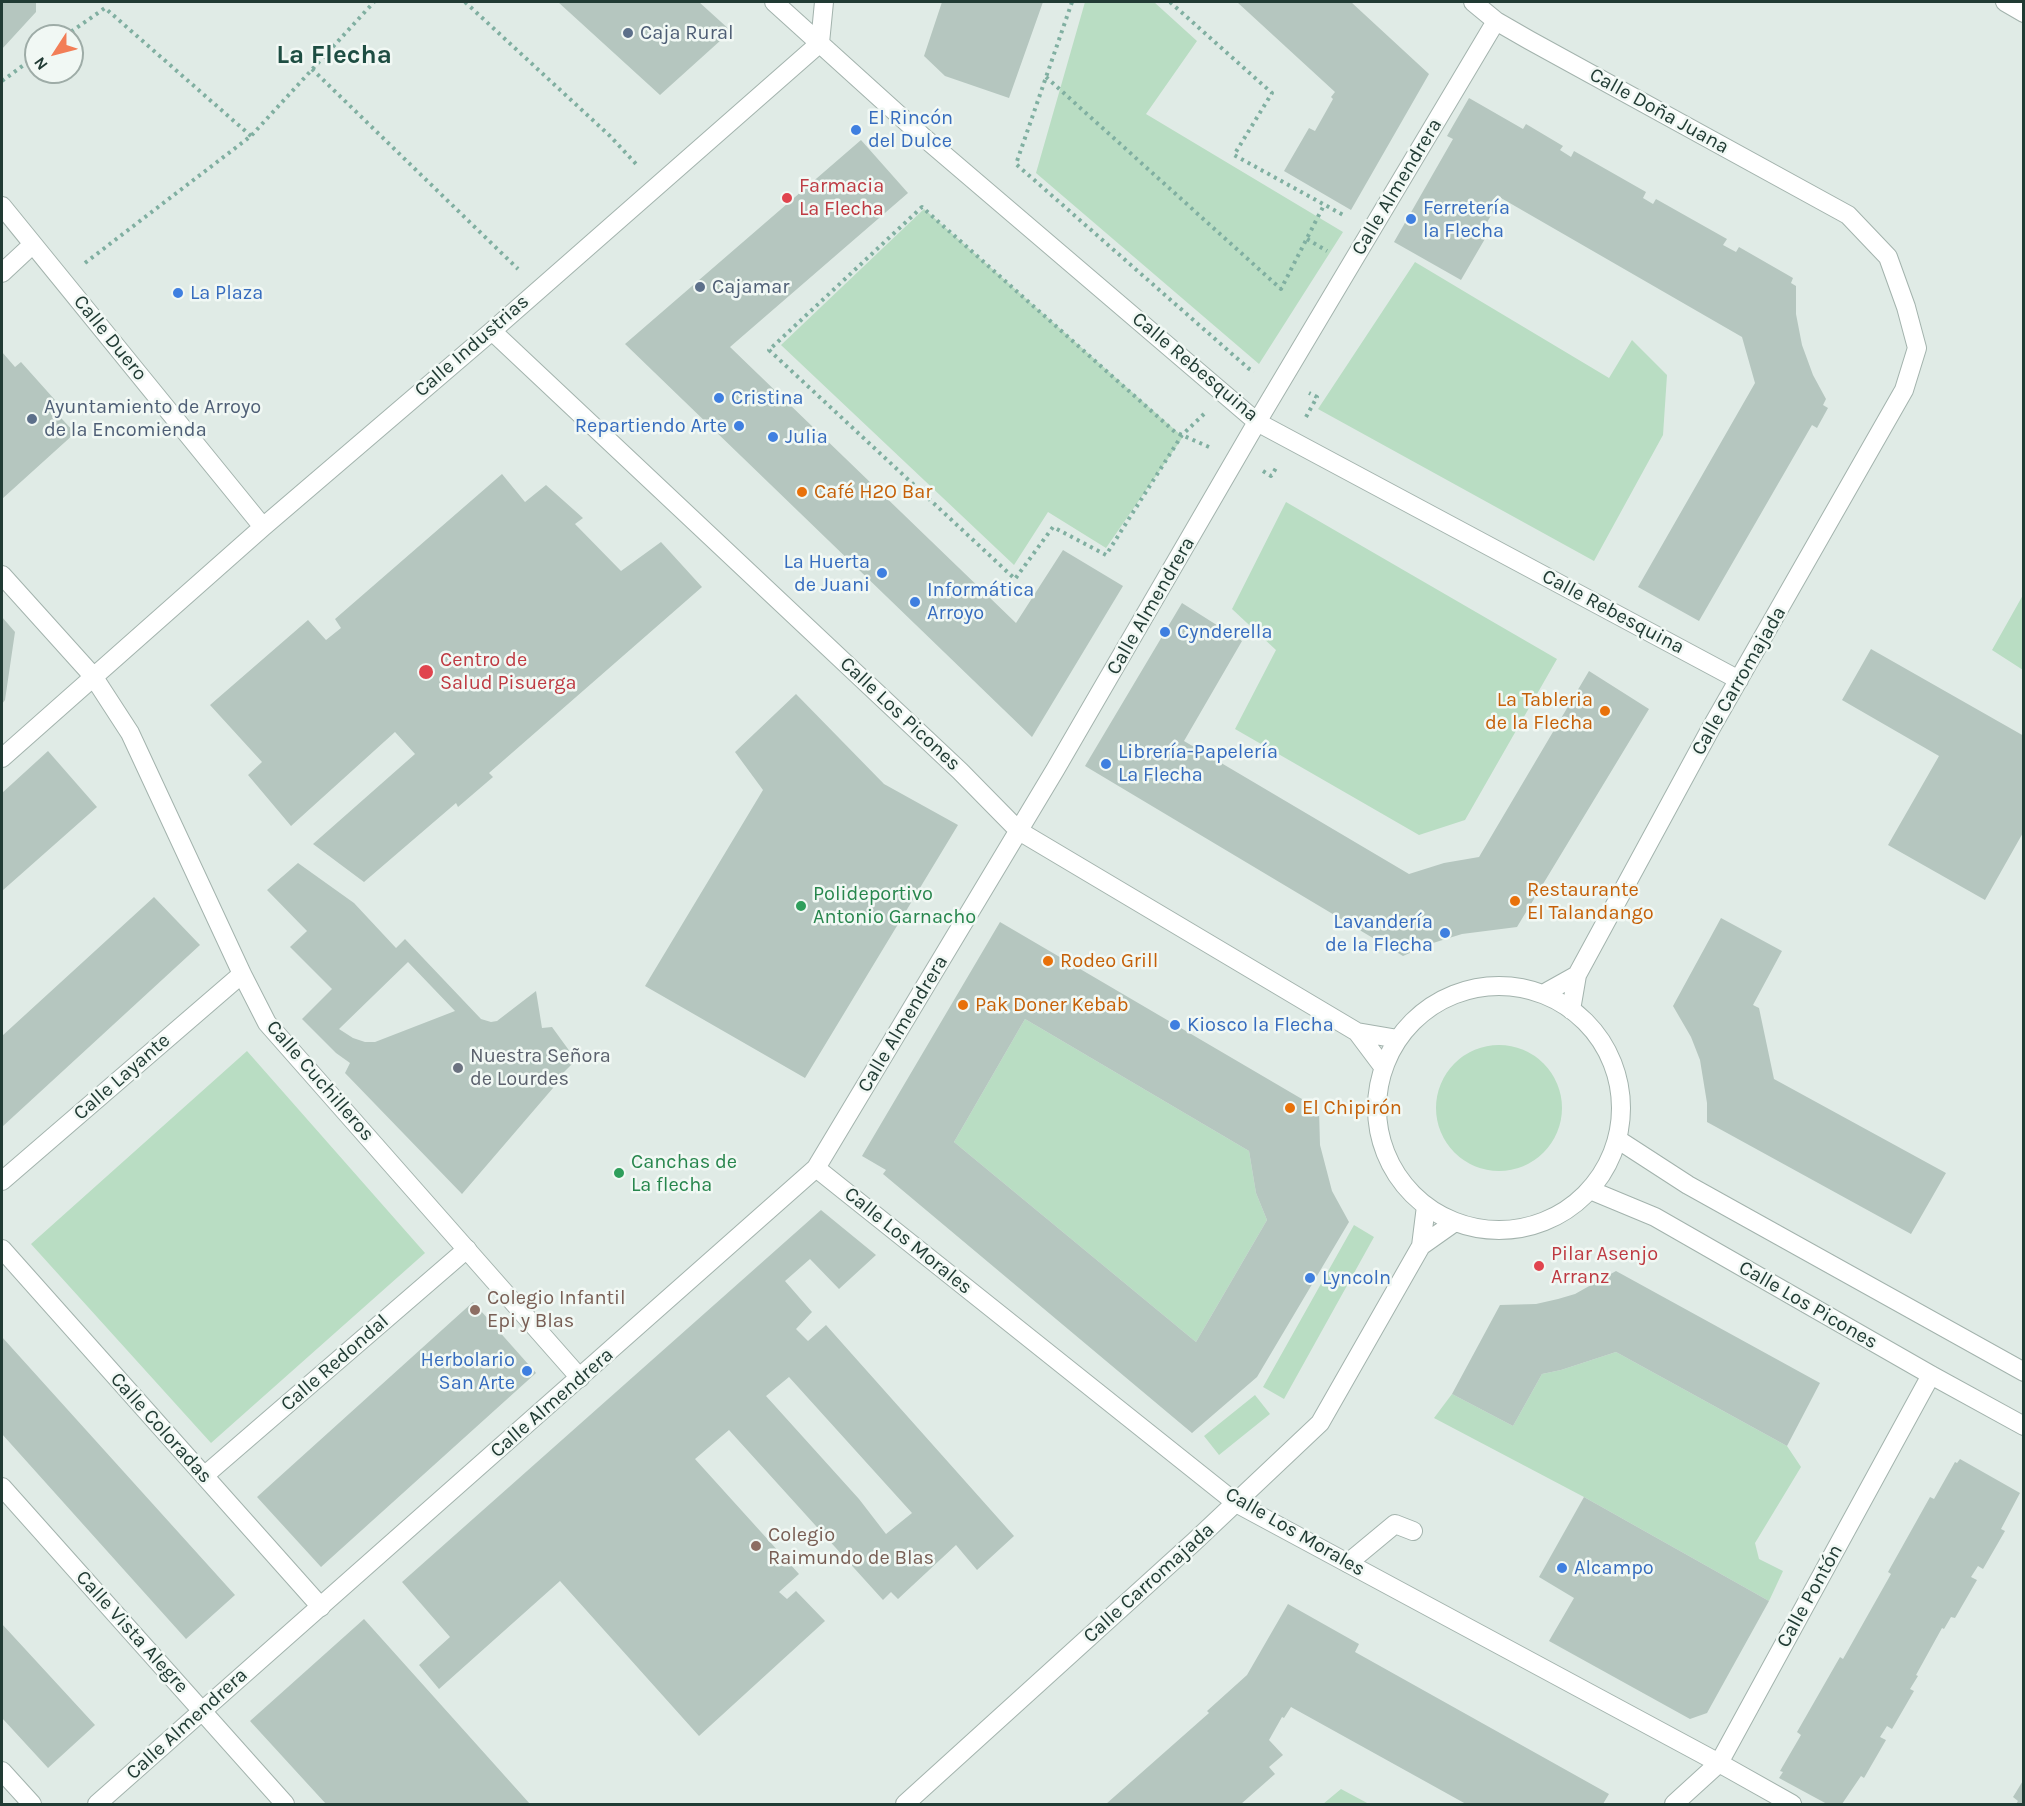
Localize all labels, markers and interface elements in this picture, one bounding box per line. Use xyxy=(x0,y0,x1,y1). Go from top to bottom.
place label: Caja Rural xyxy=(640,21,733,45)
north arrow xyxy=(24,24,84,84)
marker: Caja Rural xyxy=(621,26,635,40)
district label: La Flecha xyxy=(276,40,392,72)
text: N xyxy=(30,53,52,74)
street label: Calle Doña Juana xyxy=(1585,63,1733,159)
place label: El Rincón del Dulce xyxy=(868,106,953,153)
street label: Calle Almendrera xyxy=(1347,114,1447,260)
marker: El Rincón del Dulce xyxy=(849,123,863,137)
place label: Farmacia La Flecha xyxy=(799,174,884,221)
marker: Farmacia La Flecha xyxy=(780,191,794,205)
place label: Ferretería la Flecha xyxy=(1423,196,1510,243)
marker: Ferretería la Flecha xyxy=(1404,212,1418,226)
place label: Cajamar xyxy=(712,275,789,299)
marker: Cajamar xyxy=(693,280,707,294)
place label: La Plaza xyxy=(190,281,263,305)
marker: La Plaza xyxy=(171,286,185,300)
street label: Calle Duero xyxy=(68,290,152,386)
street label: Calle Industrias xyxy=(410,290,534,402)
street label: Calle Rebesquina xyxy=(1127,307,1263,427)
place label: Cristina xyxy=(731,386,804,410)
marker: Cristina xyxy=(712,391,726,405)
place label: Ayuntamiento de Arroyo de la Encomienda xyxy=(44,395,261,442)
marker: Ayuntamiento de Arroyo de la Encomienda xyxy=(25,412,39,426)
place label: Repartiendo Arte xyxy=(575,414,727,438)
marker: Repartiendo Arte xyxy=(732,419,746,433)
place label: Julia xyxy=(785,425,828,449)
marker: Julia xyxy=(766,430,780,444)
place label: Café H2O Bar xyxy=(814,480,932,504)
marker: Café H2O Bar xyxy=(795,485,809,499)
street label: Calle Almendrera xyxy=(1102,533,1200,679)
place label: La Huerta de Juani xyxy=(783,550,870,597)
street label: Calle Rebesquina xyxy=(1538,564,1688,660)
marker: La Huerta de Juani xyxy=(875,566,889,580)
place label: Informática Arroyo xyxy=(927,578,1034,625)
marker: Informática Arroyo xyxy=(908,595,922,609)
street label: Calle Carromajada xyxy=(1687,602,1791,760)
place label: Cynderella xyxy=(1177,620,1272,644)
marker: Cynderella xyxy=(1158,625,1172,639)
place label: Centro de Salud Pisuerga xyxy=(440,648,577,695)
street label: Calle Los Picones xyxy=(835,652,965,776)
marker: Centro de Salud Pisuerga xyxy=(417,663,435,681)
place label: La Tableria de la Flecha xyxy=(1485,688,1593,735)
marker: La Tableria de la Flecha xyxy=(1598,704,1612,718)
place label: Librería-Papelería La Flecha xyxy=(1118,740,1278,787)
marker: Librería-Papelería La Flecha xyxy=(1099,757,1113,771)
place label: Restaurante El Talandango xyxy=(1527,878,1654,925)
place label: Polideportivo Antonio Garnacho xyxy=(813,882,976,929)
marker: Restaurante El Talandango xyxy=(1508,894,1522,908)
marker: Polideportivo Antonio Garnacho xyxy=(794,899,808,913)
place label: Lavandería de la Flecha xyxy=(1325,910,1433,957)
marker: Lavandería de la Flecha xyxy=(1438,926,1452,940)
place label: Rodeo Grill xyxy=(1060,949,1158,973)
street label: Calle Almendrera xyxy=(853,951,953,1097)
marker: Rodeo Grill xyxy=(1041,954,1055,968)
place label: Pak Doner Kebab xyxy=(975,993,1129,1017)
marker: Pak Doner Kebab xyxy=(956,998,970,1012)
place label: Kiosco la Flecha xyxy=(1187,1013,1334,1037)
street label: Calle Cuchilleros xyxy=(261,1016,379,1146)
marker: Kiosco la Flecha xyxy=(1168,1018,1182,1032)
street label: Calle Layante xyxy=(69,1029,175,1125)
place label: Nuestra Señora de Lourdes xyxy=(470,1044,611,1091)
marker: Nuestra Señora de Lourdes xyxy=(451,1061,465,1075)
place label: El Chipirón xyxy=(1302,1096,1402,1120)
marker: El Chipirón xyxy=(1283,1101,1297,1115)
place label: Canchas de La flecha xyxy=(631,1150,737,1197)
marker: Canchas de La flecha xyxy=(612,1166,626,1180)
street label: Calle Los Morales xyxy=(839,1182,977,1300)
place label: Pilar Asenjo Arranz xyxy=(1551,1242,1658,1289)
street label: Calle Los Picones xyxy=(1734,1256,1882,1354)
marker: Pilar Asenjo Arranz xyxy=(1532,1259,1546,1273)
place label: Lyncoln xyxy=(1322,1266,1391,1290)
marker: Lyncoln xyxy=(1303,1271,1317,1285)
place label: Colegio Infantil Epi y Blas xyxy=(487,1286,626,1333)
marker: Colegio Infantil Epi y Blas xyxy=(468,1303,482,1317)
street label: Calle Redondal xyxy=(276,1310,394,1416)
street label: Calle Almendrera xyxy=(486,1343,618,1463)
place label: Herbolario San Arte xyxy=(421,1348,515,1395)
marker: Herbolario San Arte xyxy=(520,1364,534,1378)
street label: Calle Coloradas xyxy=(105,1368,217,1488)
street label: Calle Los Morales xyxy=(1221,1482,1369,1582)
street label: Calle Carromajada xyxy=(1079,1518,1219,1648)
place label: Colegio Raimundo de Blas xyxy=(768,1523,934,1570)
marker: Colegio Raimundo de Blas xyxy=(749,1539,763,1553)
street label: Calle Pontón xyxy=(1772,1540,1848,1652)
place label: Alcampo xyxy=(1574,1556,1654,1580)
marker: Alcampo xyxy=(1555,1561,1569,1575)
street label: Calle Vista Alegre xyxy=(71,1566,193,1698)
street label: Calle Almendrera xyxy=(121,1663,253,1785)

